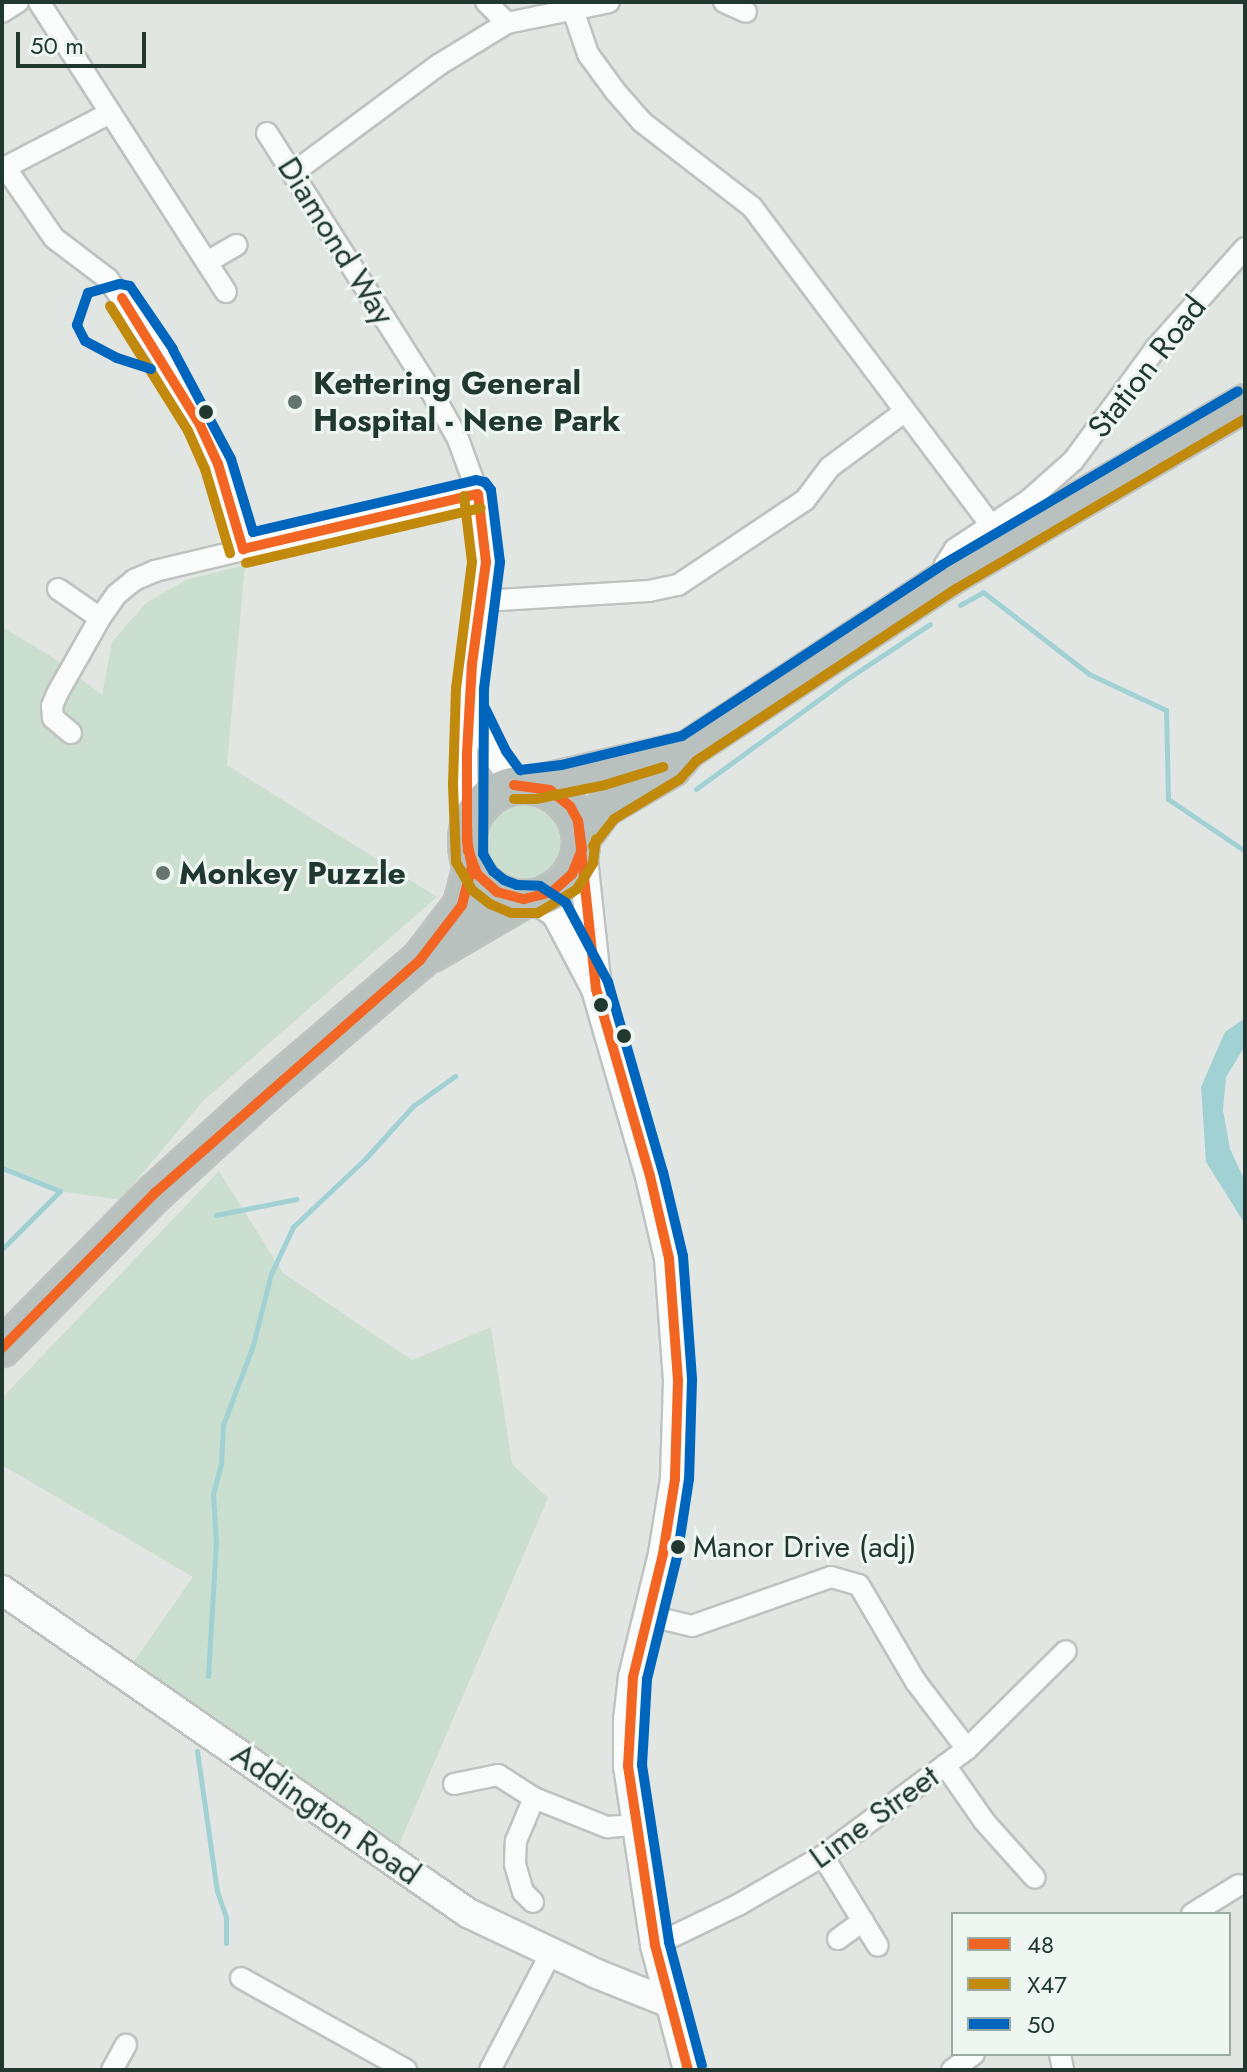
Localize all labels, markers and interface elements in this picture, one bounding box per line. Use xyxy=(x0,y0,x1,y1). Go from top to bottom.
scale bar xyxy=(20,16,150,66)
text: 50 m xyxy=(30,28,84,63)
street label: Diamond Way xyxy=(269,150,403,332)
street label: Station Road xyxy=(1080,288,1214,446)
place label: Kettering General Hospital - Nene Park xyxy=(313,365,620,440)
marker: Kettering General Hospital - Nene Park xyxy=(284,391,306,413)
unlabelled marker xyxy=(198,404,214,420)
place label: Monkey Puzzle xyxy=(179,854,406,892)
marker: Monkey Puzzle xyxy=(154,864,172,882)
unlabelled marker xyxy=(593,997,609,1013)
unlabelled marker xyxy=(616,1028,632,1044)
place label: Manor Drive (adj) xyxy=(693,1529,916,1565)
marker: Manor Drive (adj) xyxy=(670,1539,686,1555)
street label: Addington Road xyxy=(224,1735,428,1893)
street label: Lime Street xyxy=(802,1757,946,1877)
legend xyxy=(951,1912,1231,2056)
text: 48 xyxy=(1027,1927,1054,1962)
text: X47 xyxy=(1027,1967,1067,2002)
text: 50 xyxy=(1027,2007,1055,2042)

